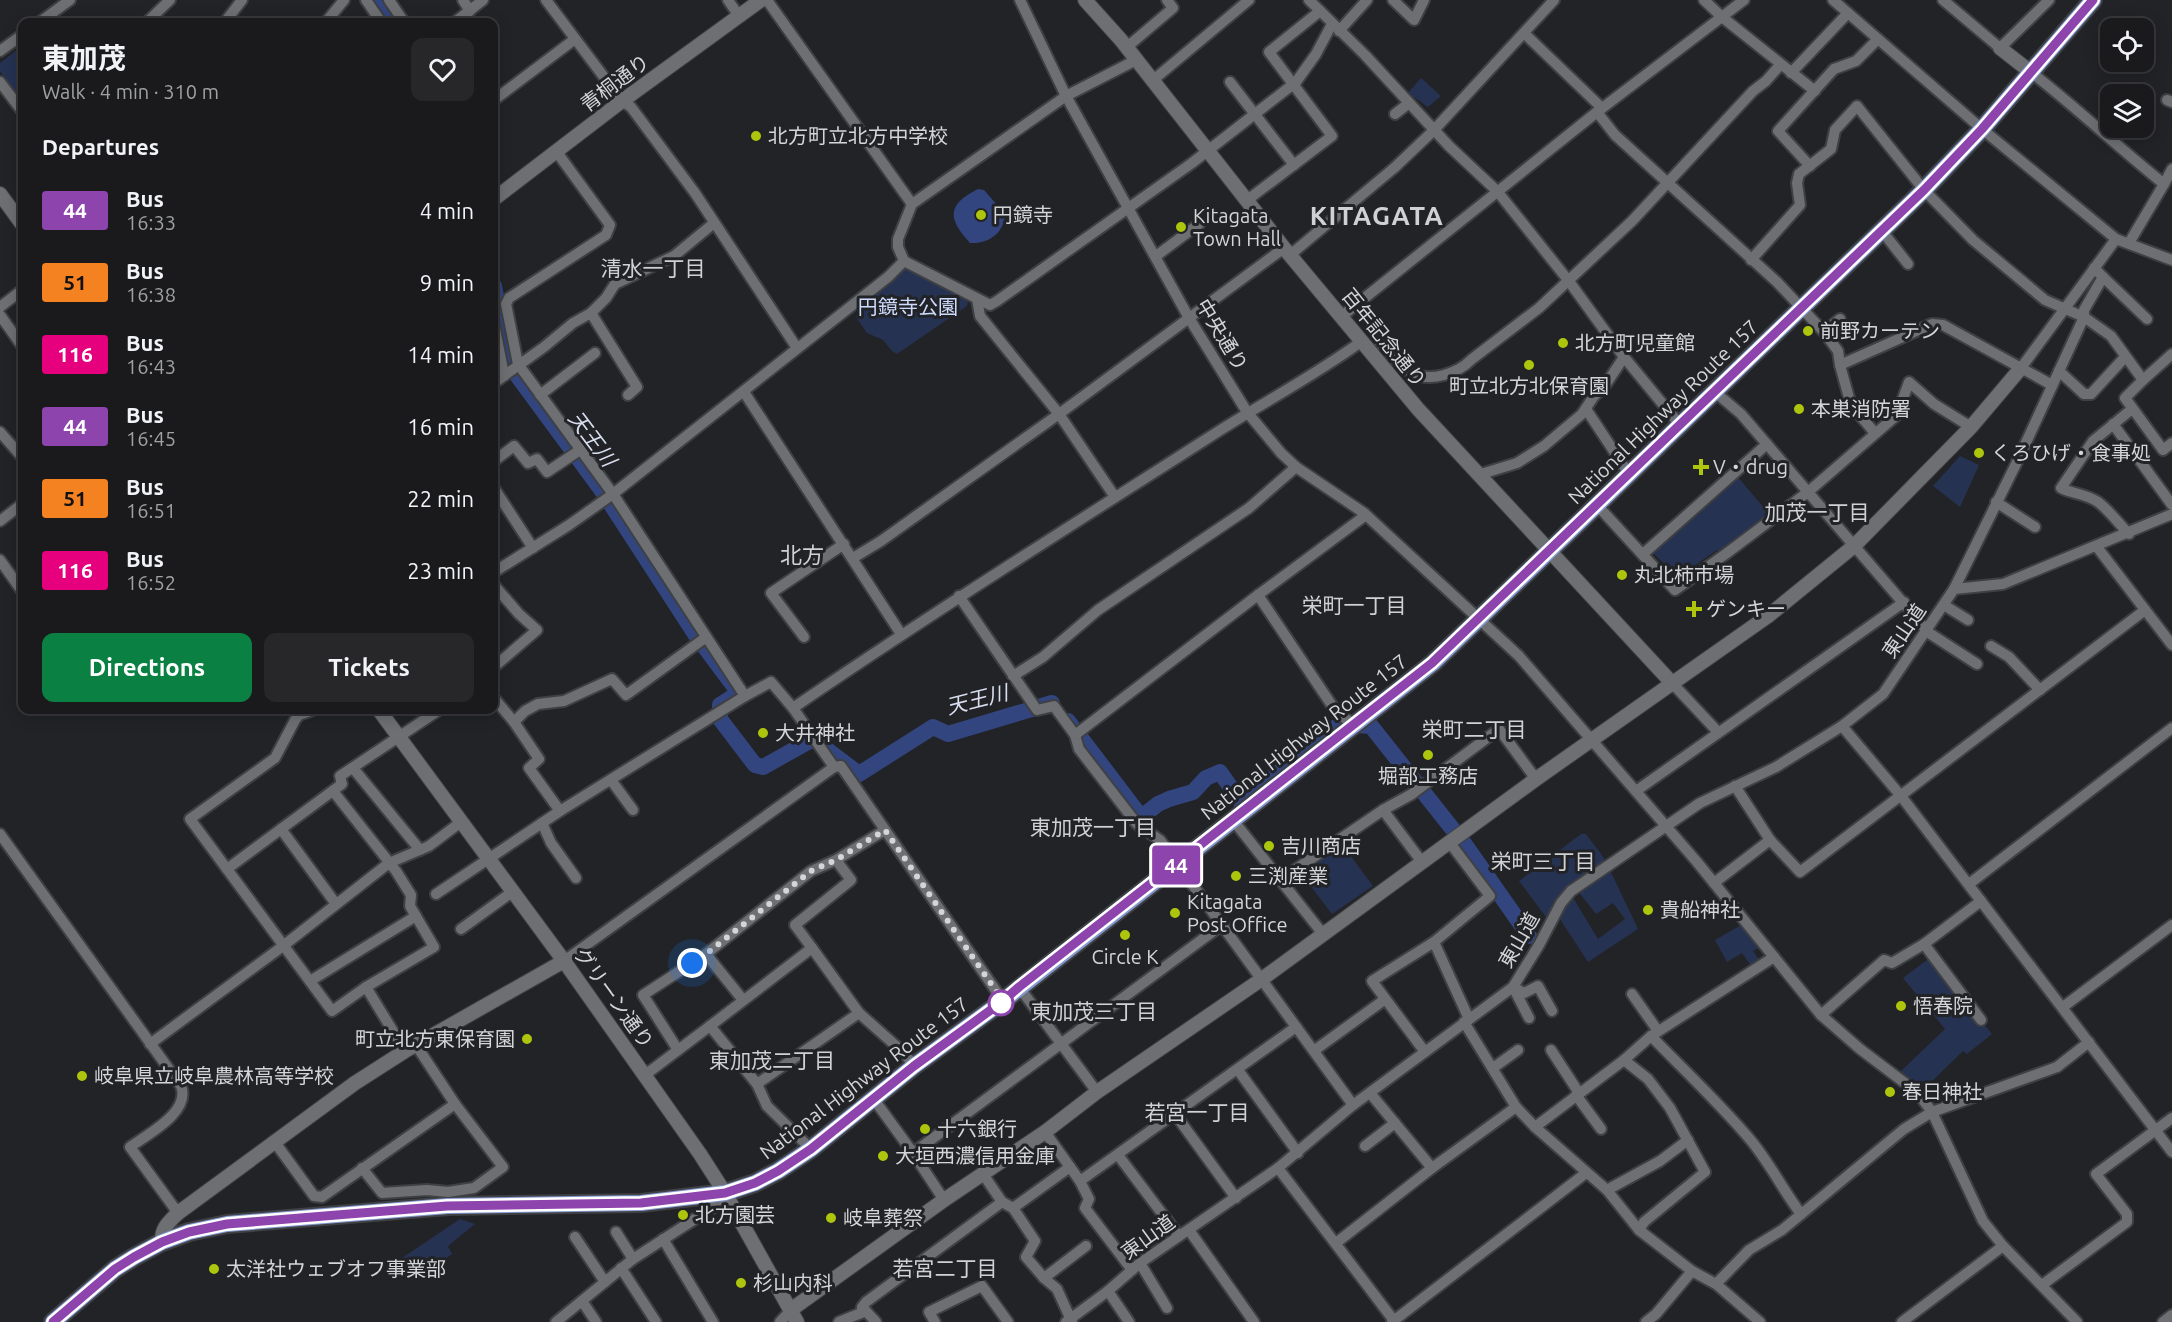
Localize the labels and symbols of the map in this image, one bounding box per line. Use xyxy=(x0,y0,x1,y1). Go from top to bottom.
street label: 青桐通り xyxy=(576,49,654,116)
place label: 北方町立北方中学校 xyxy=(768,124,948,147)
marker: 北方町立北方中学校 xyxy=(749,129,763,143)
district label: KITAGATA xyxy=(1310,201,1444,230)
place label: 円鏡寺 xyxy=(993,203,1053,226)
place label: Kitagata Town Hall xyxy=(1193,204,1281,250)
marker: 円鏡寺 xyxy=(974,208,988,222)
marker: Kitagata Town Hall xyxy=(1174,220,1188,234)
district label: 清水一丁目 xyxy=(601,256,706,280)
street label: 百年記念通り xyxy=(1338,284,1431,392)
park label: 円鏡寺公園 xyxy=(858,295,958,318)
street label: 中央通り xyxy=(1192,295,1253,375)
street label: National Highway Route 157 xyxy=(1563,315,1762,508)
place label: 前野カーテン xyxy=(1820,319,1940,342)
marker: 前野カーテン xyxy=(1801,324,1815,338)
place label: 北方町児童館 xyxy=(1575,331,1695,354)
marker: 北方町児童館 xyxy=(1556,336,1570,350)
marker: 町立北方北保育園 xyxy=(1522,358,1536,372)
place label: 町立北方北保育園 xyxy=(1449,374,1609,397)
place label: 本巣消防署 xyxy=(1811,397,1911,420)
marker: 本巣消防署 xyxy=(1792,402,1806,416)
water label: 天王川 xyxy=(564,406,623,472)
place label: くろひげ・食事処 xyxy=(1991,441,2151,464)
marker: くろひげ・食事処 xyxy=(1972,446,1986,460)
place label: V・drug xyxy=(1713,455,1788,478)
marker: V・drug xyxy=(1694,460,1708,474)
district label: 加茂一丁目 xyxy=(1765,500,1870,524)
district label: 北方 xyxy=(780,542,824,567)
place label: 丸北柿市場 xyxy=(1634,563,1734,586)
marker: 丸北柿市場 xyxy=(1615,568,1629,582)
district label: 栄町一丁目 xyxy=(1302,593,1407,617)
place label: ゲンキー xyxy=(1706,597,1786,620)
street label: 東山道 xyxy=(1877,599,1930,662)
marker: ゲンキー xyxy=(1687,602,1701,616)
street label: National Highway Route 157 xyxy=(1196,649,1411,824)
water label: 天王川 xyxy=(943,679,1012,718)
district label: 栄町二丁目 xyxy=(1422,717,1527,741)
place label: 大井神社 xyxy=(775,721,855,744)
marker: 大井神社 xyxy=(756,726,770,740)
marker: 堀部工務店 xyxy=(1421,748,1435,762)
place label: 堀部工務店 xyxy=(1378,764,1478,787)
district label: 東加茂一丁目 xyxy=(1030,815,1156,839)
place label: 吉川商店 xyxy=(1281,834,1361,857)
marker: 吉川商店 xyxy=(1262,839,1276,853)
line badge: 44 xyxy=(1149,846,1203,884)
district label: 栄町三丁目 xyxy=(1491,849,1596,873)
place label: 三渕産業 xyxy=(1248,864,1328,887)
marker: 三渕産業 xyxy=(1229,869,1243,883)
place label: Kitagata Post Office xyxy=(1187,890,1287,936)
place label: 貴船神社 xyxy=(1660,898,1740,921)
marker: 貴船神社 xyxy=(1641,903,1655,917)
marker: Kitagata Post Office xyxy=(1168,906,1182,920)
street label: 東山道 xyxy=(1494,908,1544,971)
marker: Circle K xyxy=(1118,928,1132,942)
street label: グリーン通り xyxy=(570,943,659,1053)
place label: Circle K xyxy=(1091,945,1159,968)
your location xyxy=(677,948,707,978)
unlabelled marker xyxy=(988,990,1014,1016)
street label: National Highway Route 157 xyxy=(755,992,972,1164)
place label: 悟春院 xyxy=(1913,994,1973,1017)
district label: 東加茂三丁目 xyxy=(1031,999,1157,1023)
marker: 悟春院 xyxy=(1894,999,1908,1013)
place label: 町立北方東保育園 xyxy=(355,1027,515,1050)
marker: 町立北方東保育園 xyxy=(520,1032,534,1046)
district label: 東加茂二丁目 xyxy=(709,1048,835,1072)
place label: 岐阜県立岐阜農林高等学校 xyxy=(94,1064,334,1087)
marker: 岐阜県立岐阜農林高等学校 xyxy=(75,1069,89,1083)
place label: 春日神社 xyxy=(1902,1080,1982,1103)
marker: 春日神社 xyxy=(1883,1085,1897,1099)
district label: 若宮一丁目 xyxy=(1145,1100,1250,1124)
place label: 十六銀行 xyxy=(937,1117,1017,1140)
marker: 十六銀行 xyxy=(918,1122,932,1136)
place label: 大垣西濃信用金庫 xyxy=(895,1144,1055,1167)
marker: 大垣西濃信用金庫 xyxy=(876,1149,890,1163)
place label: 北方園芸 xyxy=(695,1203,775,1226)
place label: 岐阜葬祭 xyxy=(843,1206,923,1229)
marker: 北方園芸 xyxy=(676,1208,690,1222)
street label: 東山道 xyxy=(1117,1210,1179,1264)
marker: 岐阜葬祭 xyxy=(824,1211,838,1225)
district label: 若宮二丁目 xyxy=(893,1256,998,1280)
place label: 太洋社ウェブオフ事業部 xyxy=(226,1257,446,1280)
marker: 太洋社ウェブオフ事業部 xyxy=(207,1262,221,1276)
place label: 杉山内科 xyxy=(753,1271,833,1294)
marker: 杉山内科 xyxy=(734,1276,748,1290)

